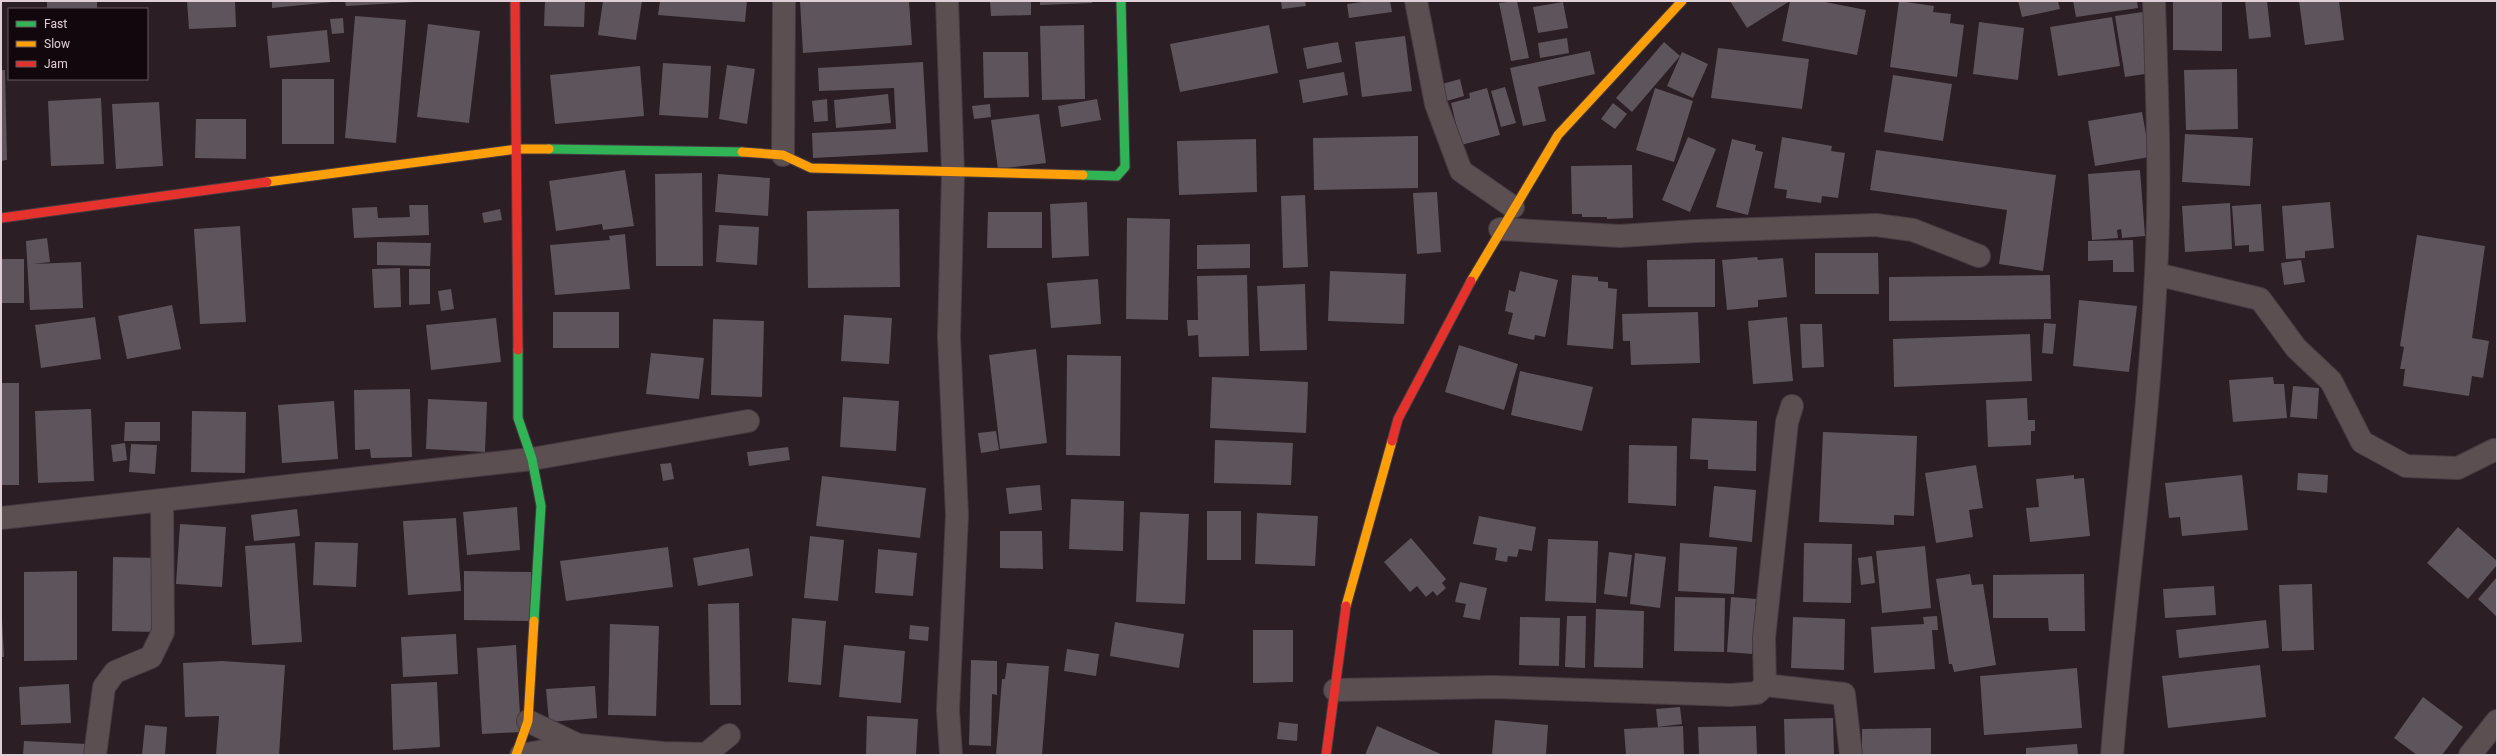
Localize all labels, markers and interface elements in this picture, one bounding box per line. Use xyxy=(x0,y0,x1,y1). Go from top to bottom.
legend xyxy=(8,8,148,80)
text: Fast xyxy=(44,17,67,31)
text: Slow xyxy=(44,37,70,51)
text: Jam xyxy=(44,57,68,71)

